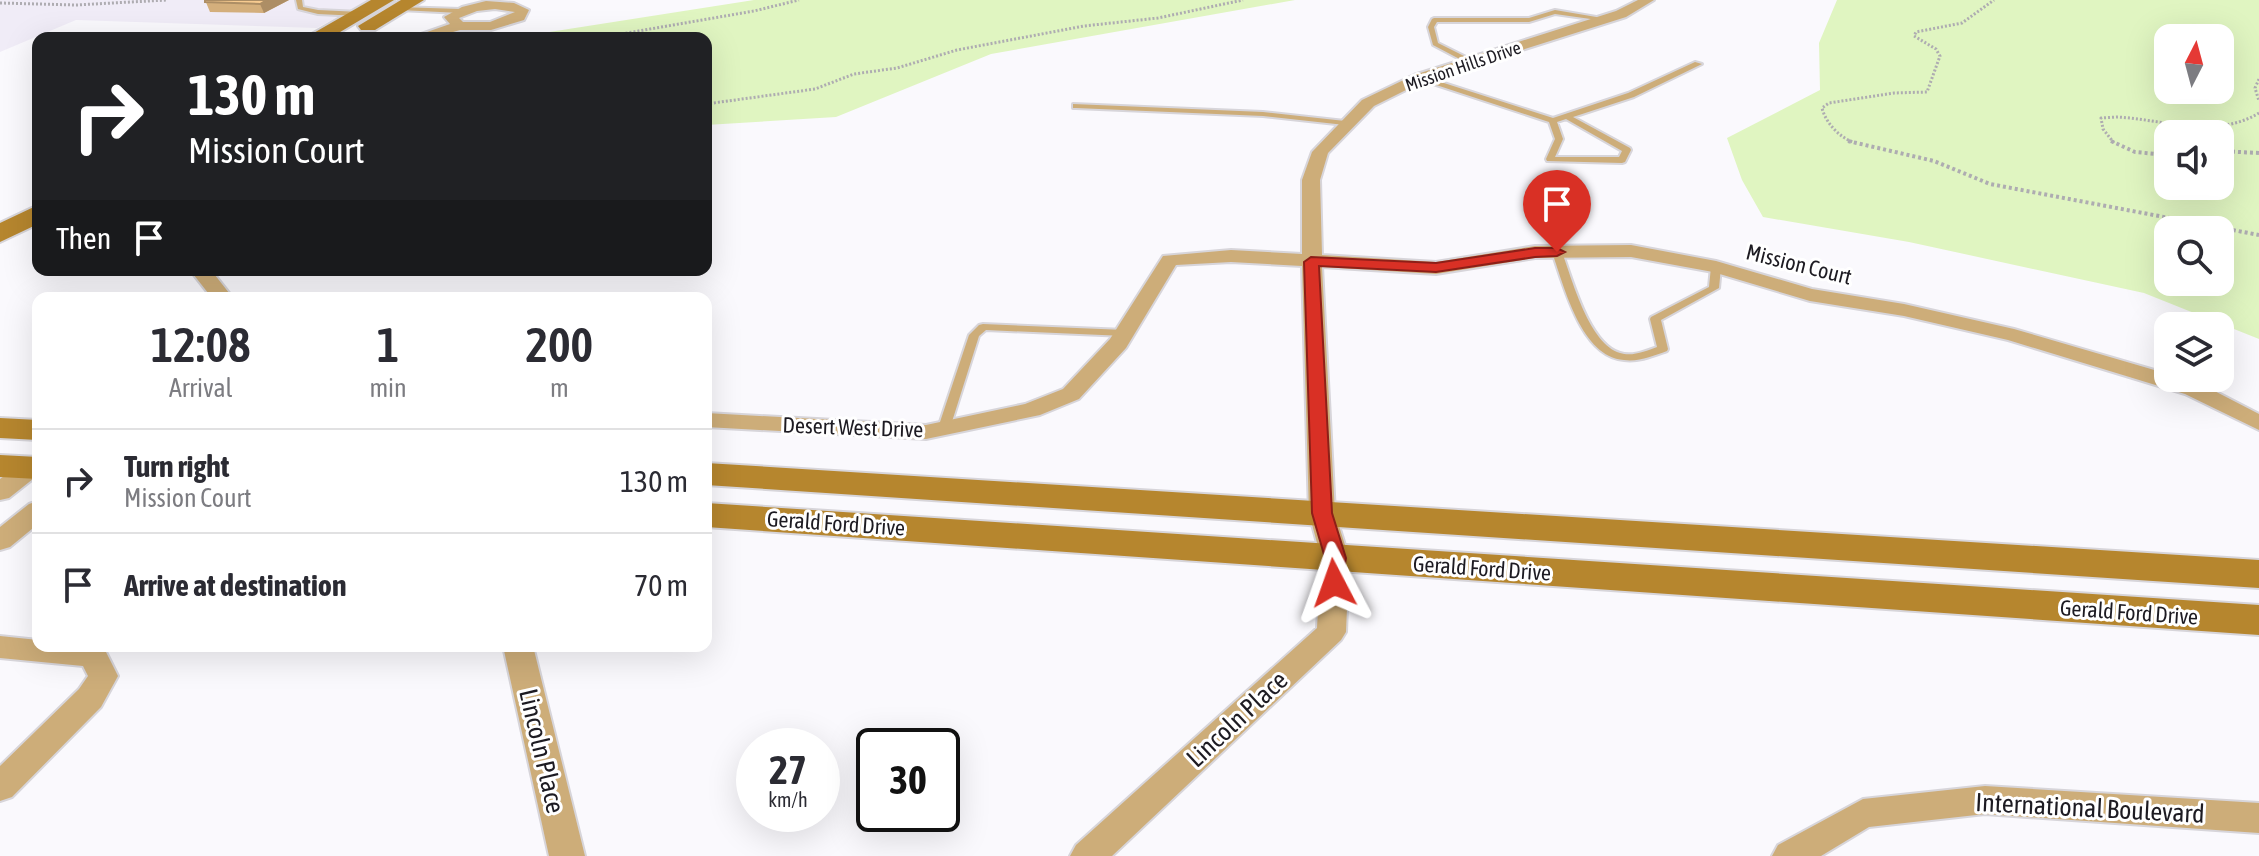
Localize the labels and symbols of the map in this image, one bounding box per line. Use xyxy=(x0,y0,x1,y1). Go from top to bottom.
north arrow xyxy=(2154,24,2234,104)
street label: Mission Hills Drive xyxy=(1403,36,1523,96)
pin xyxy=(1523,170,1591,252)
street label: Mission Court xyxy=(1744,238,1854,290)
street label: Desert West Drive xyxy=(782,412,924,442)
street label: Gerald Ford Drive xyxy=(766,505,906,541)
position arrow xyxy=(1292,541,1376,625)
street label: Gerald Ford Drive xyxy=(1412,550,1552,586)
street label: Gerald Ford Drive xyxy=(2059,594,2199,630)
street label: Lincoln Place xyxy=(1180,665,1294,773)
street label: Lincoln Place xyxy=(513,686,571,816)
speed limit sign: 30 xyxy=(856,728,960,832)
street label: International Boulevard xyxy=(1975,787,2205,829)

